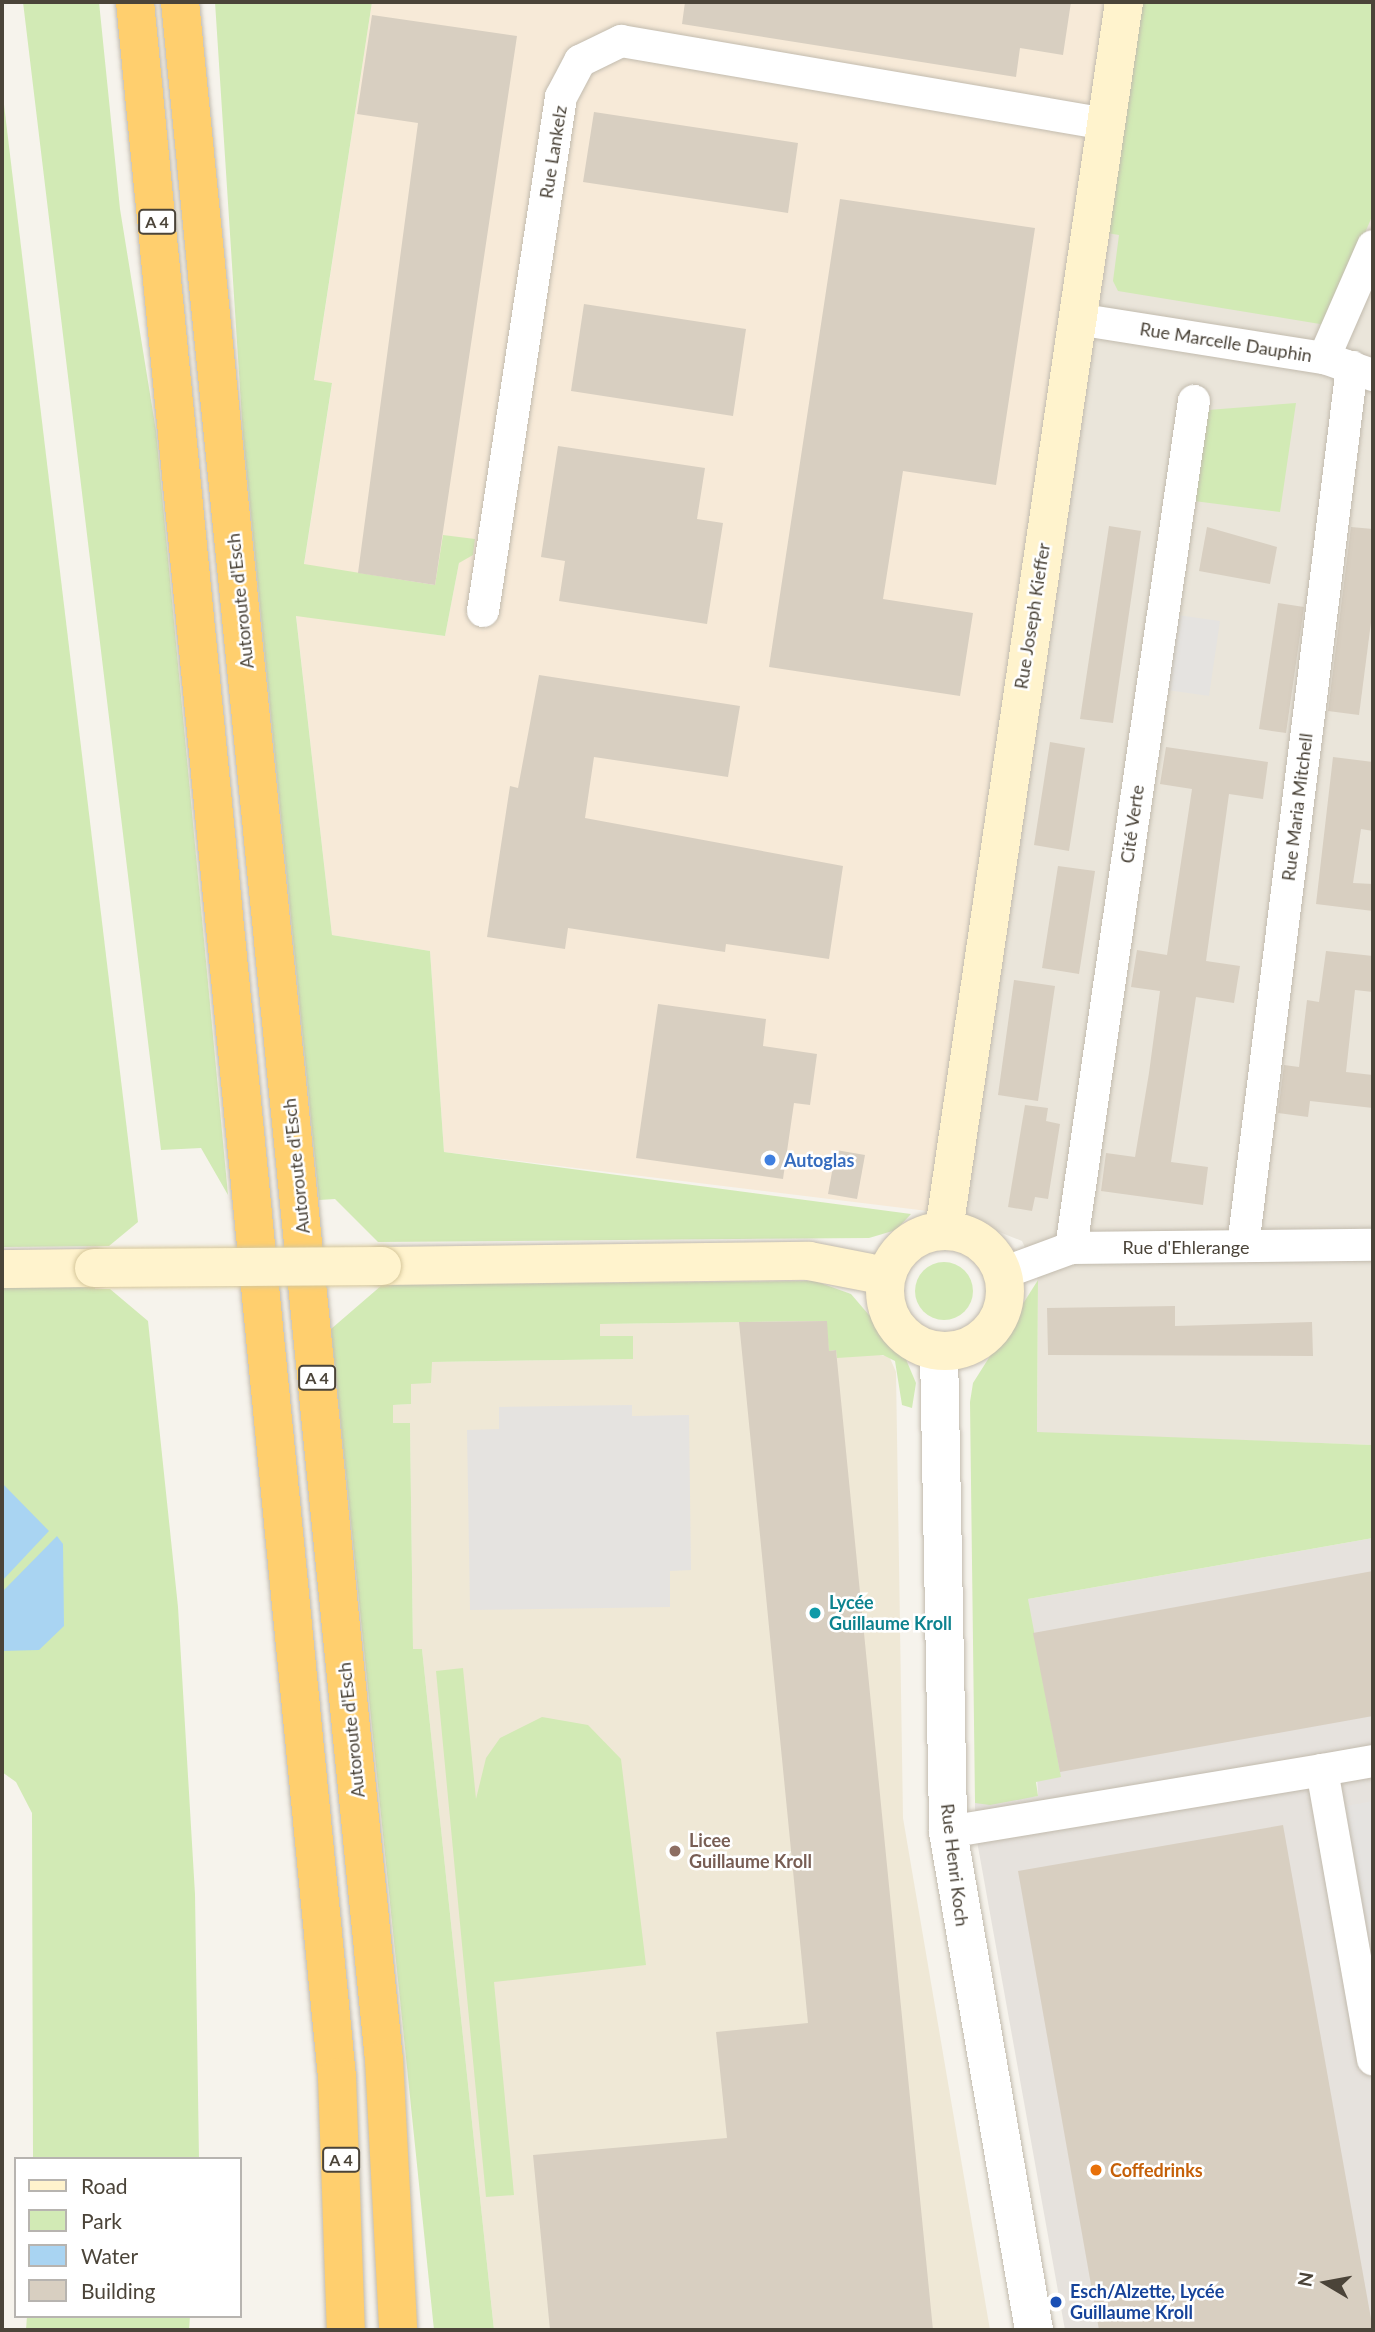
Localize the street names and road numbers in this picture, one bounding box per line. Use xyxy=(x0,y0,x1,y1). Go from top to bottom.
street label: Rue Lankelz xyxy=(535,104,571,200)
road number: A 4 xyxy=(138,210,176,234)
street label: Rue Marcelle Dauphin xyxy=(1138,318,1314,366)
street label: Autoroute d'Esch xyxy=(222,532,258,670)
street label: Rue Joseph Kieffer xyxy=(1010,541,1054,691)
street label: Rue Maria Mitchell xyxy=(1277,732,1317,882)
street label: Cité Verte xyxy=(1116,783,1148,865)
street label: Autoroute d'Esch xyxy=(278,1097,314,1235)
street label: Rue d'Ehlerange xyxy=(1122,1236,1250,1258)
road number: A 4 xyxy=(298,1366,336,1390)
street label: Autoroute d'Esch xyxy=(333,1661,369,1799)
street label: Rue Henri Koch xyxy=(937,1802,973,1928)
road number: A 4 xyxy=(322,2148,360,2172)

